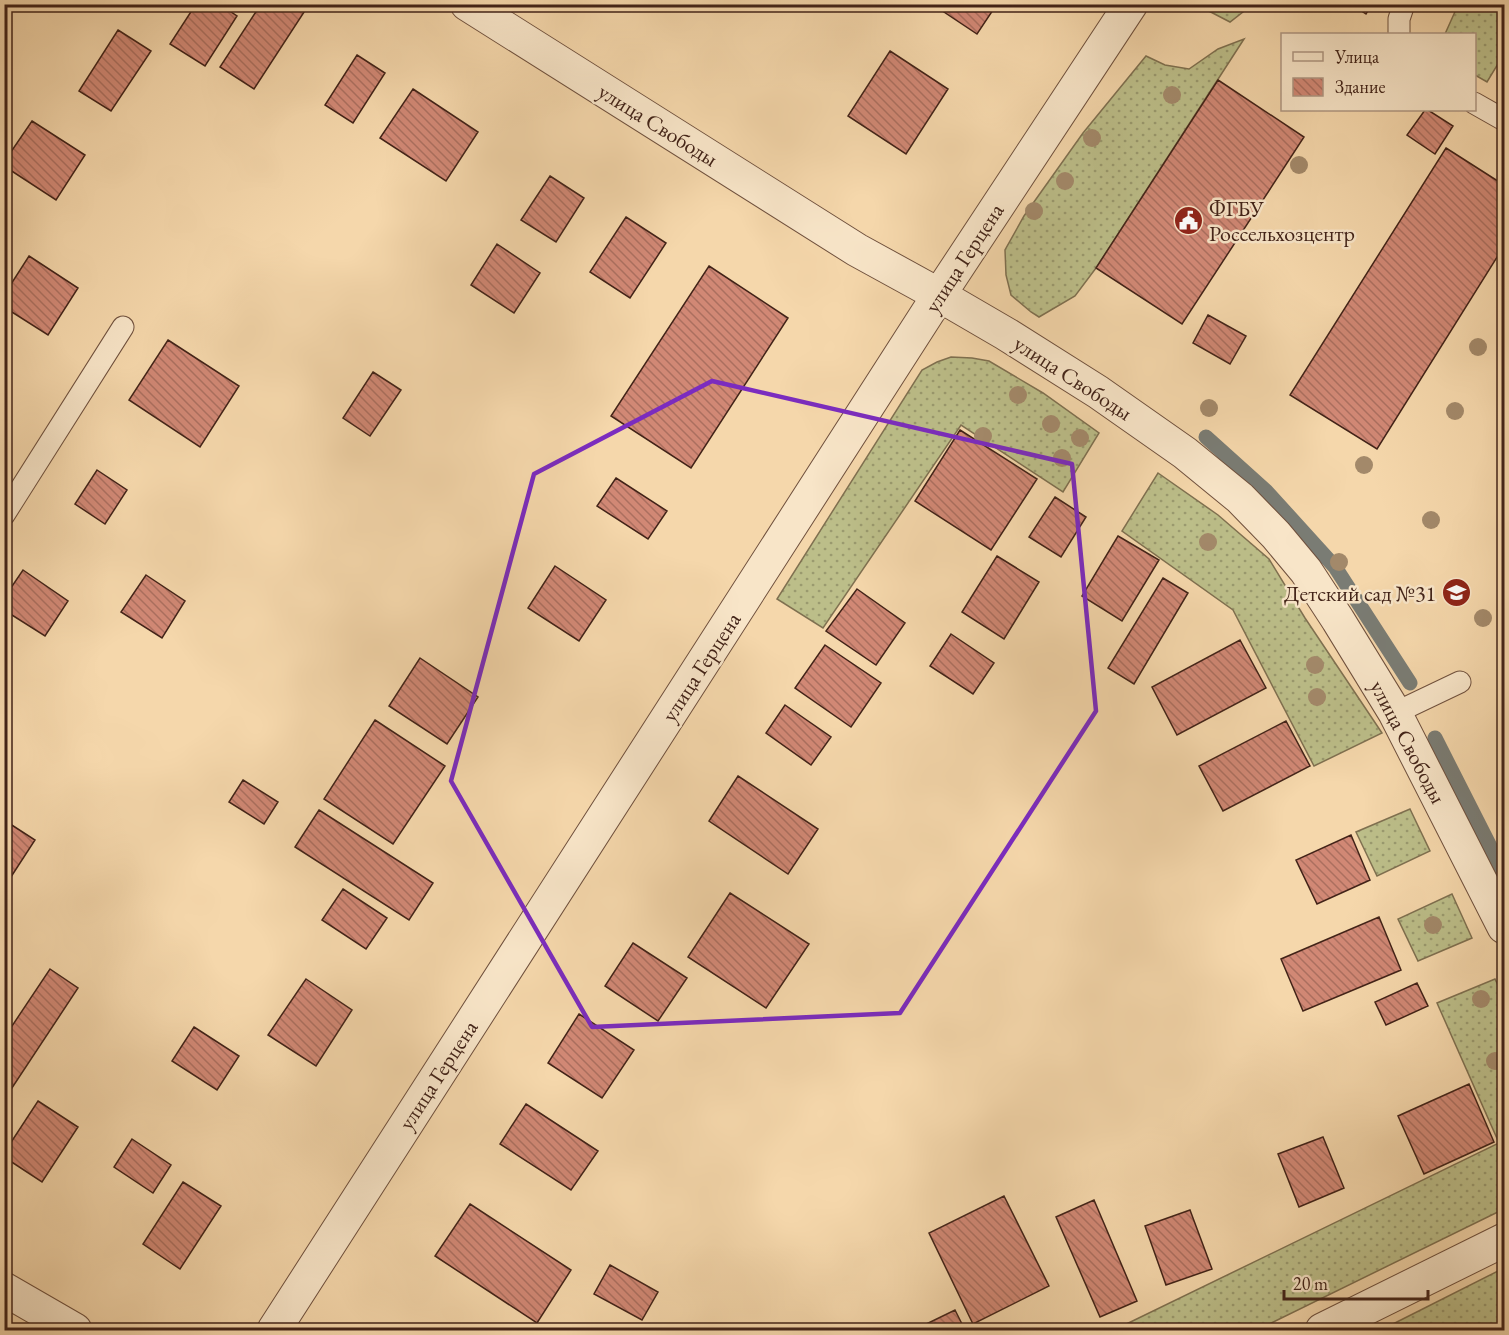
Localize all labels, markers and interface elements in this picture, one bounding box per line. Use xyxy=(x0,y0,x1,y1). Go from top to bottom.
legend xyxy=(1281,33,1476,111)
text: Улица xyxy=(1334,45,1380,68)
text: Здание xyxy=(1335,75,1385,98)
street label: улица Свободы xyxy=(593,77,723,173)
place label: ФГБУ Россельхозцентр xyxy=(1209,194,1355,248)
street label: улица Герцена xyxy=(918,197,1010,318)
public building icon: ФГБУ Россельхозцентр xyxy=(1172,205,1204,237)
street label: улица Свободы xyxy=(1008,329,1138,427)
school or university icon: Детский сад №31 xyxy=(1441,577,1473,609)
place label: Детский сад №31 xyxy=(1284,579,1436,608)
street label: улица Герцена xyxy=(655,606,747,727)
street label: улица Свободы xyxy=(1363,675,1453,809)
street label: улица Герцена xyxy=(392,1014,484,1135)
scale bar xyxy=(1284,1263,1428,1301)
text: 20 m xyxy=(1293,1272,1328,1295)

